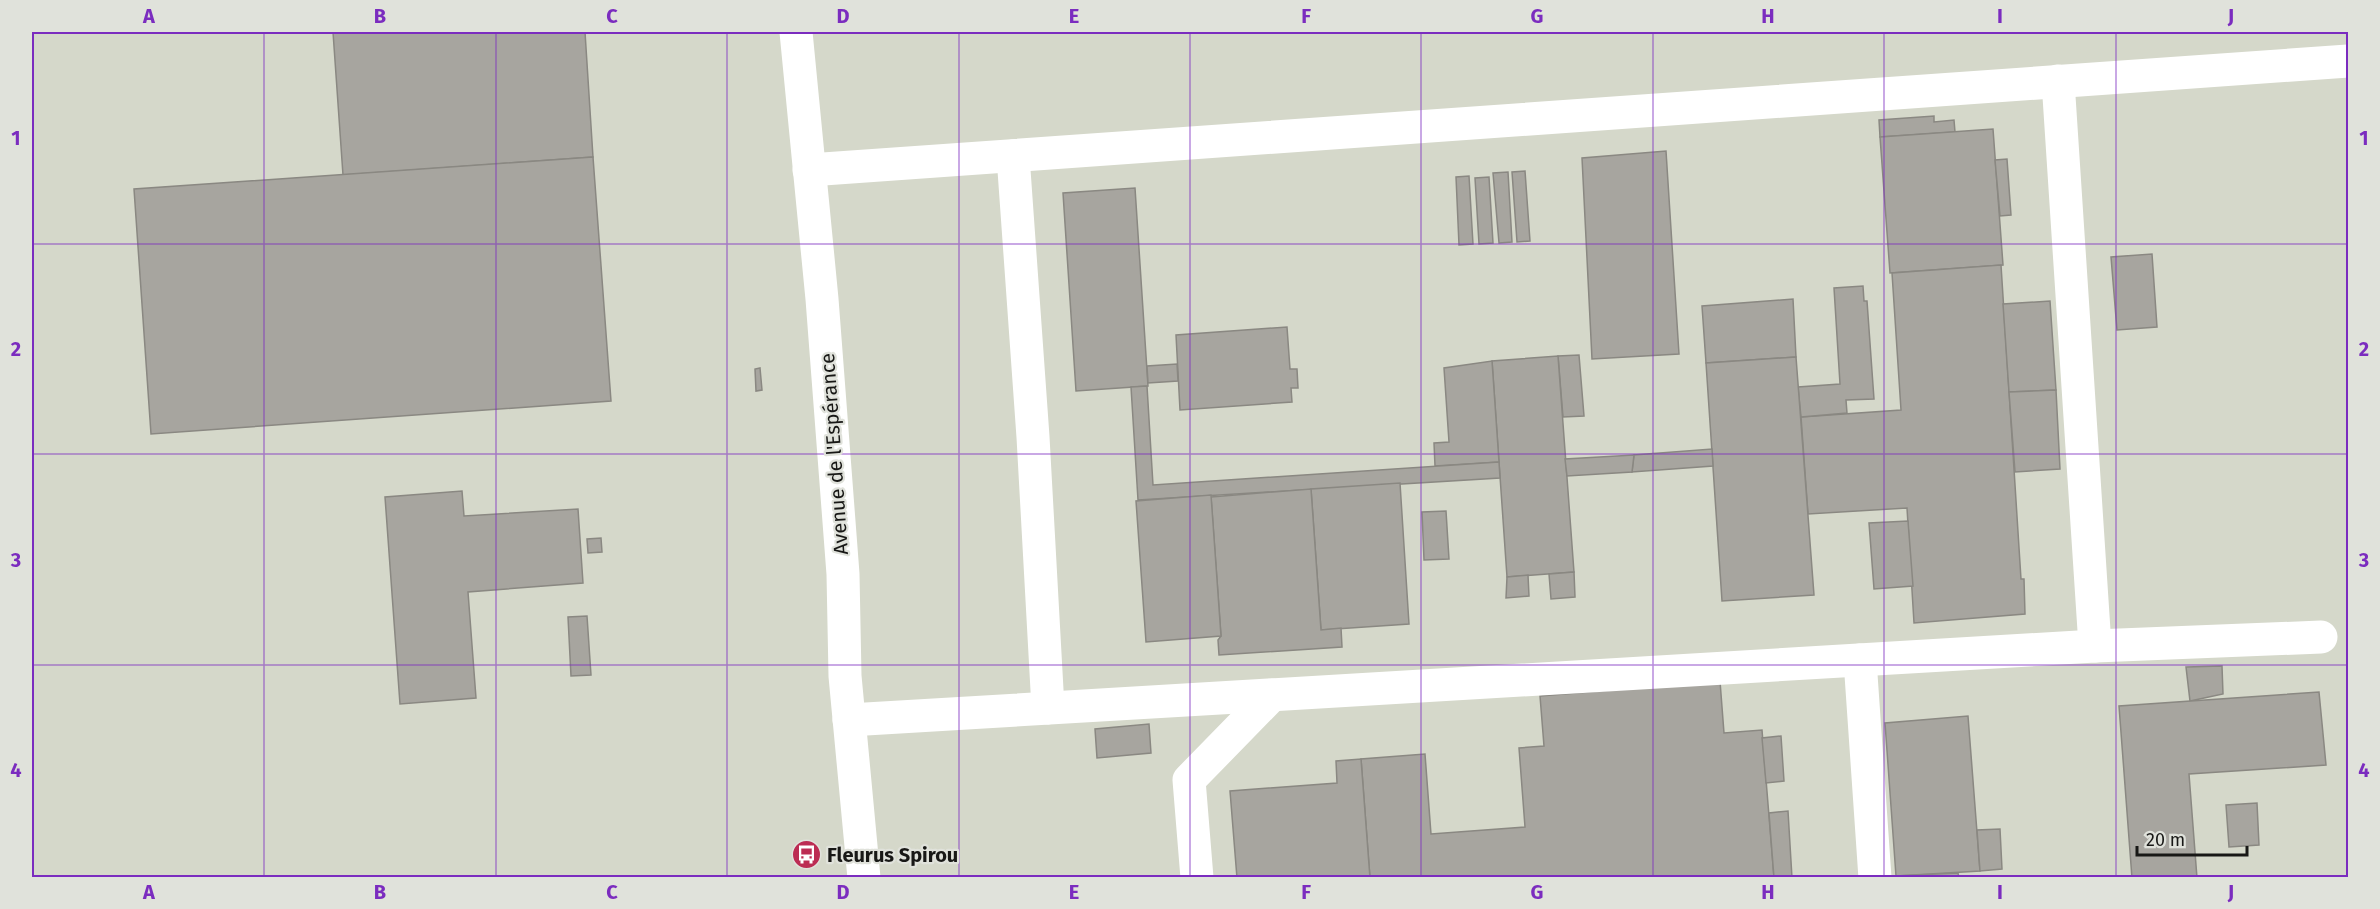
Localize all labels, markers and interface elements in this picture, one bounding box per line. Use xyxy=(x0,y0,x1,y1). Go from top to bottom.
text: A xyxy=(142,4,156,28)
text: B xyxy=(374,4,386,28)
text: C xyxy=(606,4,618,28)
text: D xyxy=(836,4,850,28)
text: E xyxy=(1069,4,1079,28)
text: F xyxy=(1301,4,1311,28)
text: G xyxy=(1531,4,1543,28)
text: H xyxy=(1761,4,1775,28)
text: I xyxy=(1997,4,2003,28)
text: J xyxy=(2227,4,2234,28)
text: 1 xyxy=(11,126,21,150)
text: 1 xyxy=(2359,126,2369,150)
text: 2 xyxy=(11,337,21,361)
text: 2 xyxy=(2359,337,2369,361)
street label: Avenue de l'Espérance xyxy=(815,352,853,556)
text: 3 xyxy=(10,548,21,572)
text: 3 xyxy=(2358,548,2369,572)
text: 4 xyxy=(10,758,22,782)
text: 4 xyxy=(2358,758,2370,782)
scale bar xyxy=(2137,819,2246,857)
text: 20 m xyxy=(2146,829,2185,851)
bus stop icon: Fleurus Spirou xyxy=(790,839,822,871)
place label: Fleurus Spirou xyxy=(827,843,958,867)
text: A xyxy=(142,880,156,904)
text: B xyxy=(374,880,386,904)
text: C xyxy=(606,880,618,904)
text: D xyxy=(836,880,850,904)
text: E xyxy=(1069,880,1079,904)
text: F xyxy=(1301,880,1311,904)
text: G xyxy=(1531,880,1543,904)
text: H xyxy=(1761,880,1775,904)
text: I xyxy=(1997,880,2003,904)
text: J xyxy=(2227,880,2234,904)

